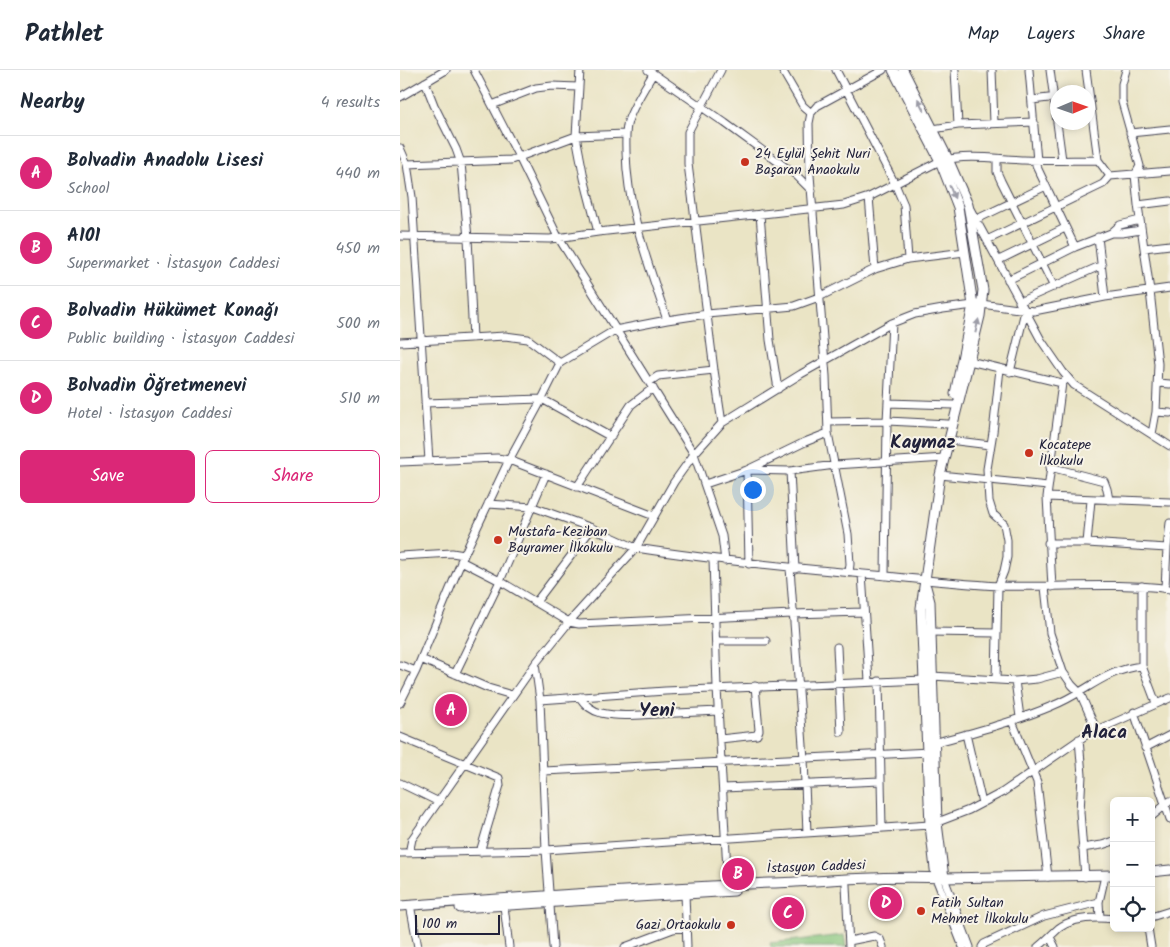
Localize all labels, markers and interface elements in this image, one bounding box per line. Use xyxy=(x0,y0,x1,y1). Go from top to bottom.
text: Pathlet xyxy=(25,15,104,54)
text: Map xyxy=(968,20,999,49)
text: Layers xyxy=(1027,20,1075,49)
text: Share xyxy=(1103,20,1145,49)
north arrow xyxy=(1050,85,1095,130)
text: Nearby xyxy=(20,86,85,119)
text: 4 results xyxy=(321,90,380,115)
one-way arrow xyxy=(917,98,925,113)
place label: 24 Eylül Şehit Nuri Başaran Anaokulu xyxy=(755,143,871,181)
text: Bolvadin Anadolu Lisesi xyxy=(67,146,263,176)
marker: 24 Eylül Şehit Nuri Başaran Anaokulu xyxy=(739,156,751,168)
text: A xyxy=(31,161,41,186)
text: 440 m xyxy=(335,161,380,186)
text: School xyxy=(67,176,110,201)
one-way arrow xyxy=(949,185,957,200)
text: A101 xyxy=(67,221,100,251)
text: B xyxy=(31,236,41,261)
text: 450 m xyxy=(335,236,380,261)
text: Supermarket · İstasyon Caddesi xyxy=(67,251,279,276)
text: Bolvadin Hükümet Konağı xyxy=(67,296,278,326)
text: C xyxy=(31,311,41,336)
text: 500 m xyxy=(336,311,380,336)
one-way arrow xyxy=(974,317,982,333)
text: Public building · İstasyon Caddesi xyxy=(67,326,294,351)
text: Bolvadin Öğretmenevi xyxy=(67,371,246,401)
text: D xyxy=(31,386,41,411)
text: 510 m xyxy=(339,386,380,411)
text: Hotel · İstasyon Caddesi xyxy=(67,401,232,426)
district label: Kaymaz xyxy=(890,428,956,458)
place label: Kocatepe İlkokulu xyxy=(1039,434,1092,472)
marker: Kocatepe İlkokulu xyxy=(1023,447,1035,459)
button: Save xyxy=(20,450,195,503)
button: Share xyxy=(205,450,380,503)
your location xyxy=(740,477,766,503)
place label: Mustafa-Keziban Bayramer İlkokulu xyxy=(508,521,613,559)
marker: Mustafa-Keziban Bayramer İlkokulu xyxy=(492,534,504,546)
pin: A xyxy=(435,691,467,729)
district label: Yeni xyxy=(639,696,676,726)
district label: Alaca xyxy=(1081,718,1127,748)
map controls xyxy=(1110,797,1155,932)
button: + xyxy=(1110,797,1155,842)
button: − xyxy=(1110,842,1155,887)
street label: İstasyon Caddesi xyxy=(766,854,866,880)
pin: B xyxy=(722,855,754,893)
pin: D xyxy=(870,884,902,922)
button: locate xyxy=(1110,887,1155,932)
place label: Fatih Sultan Mehmet İlkokulu xyxy=(931,892,1029,930)
pin: C xyxy=(772,894,804,932)
marker: Fatih Sultan Mehmet İlkokulu xyxy=(915,905,927,917)
scale bar xyxy=(415,912,500,935)
text: 100 m xyxy=(422,913,457,935)
place label: Gazi Ortaokulu xyxy=(636,914,721,936)
marker: Gazi Ortaokulu xyxy=(725,919,737,931)

